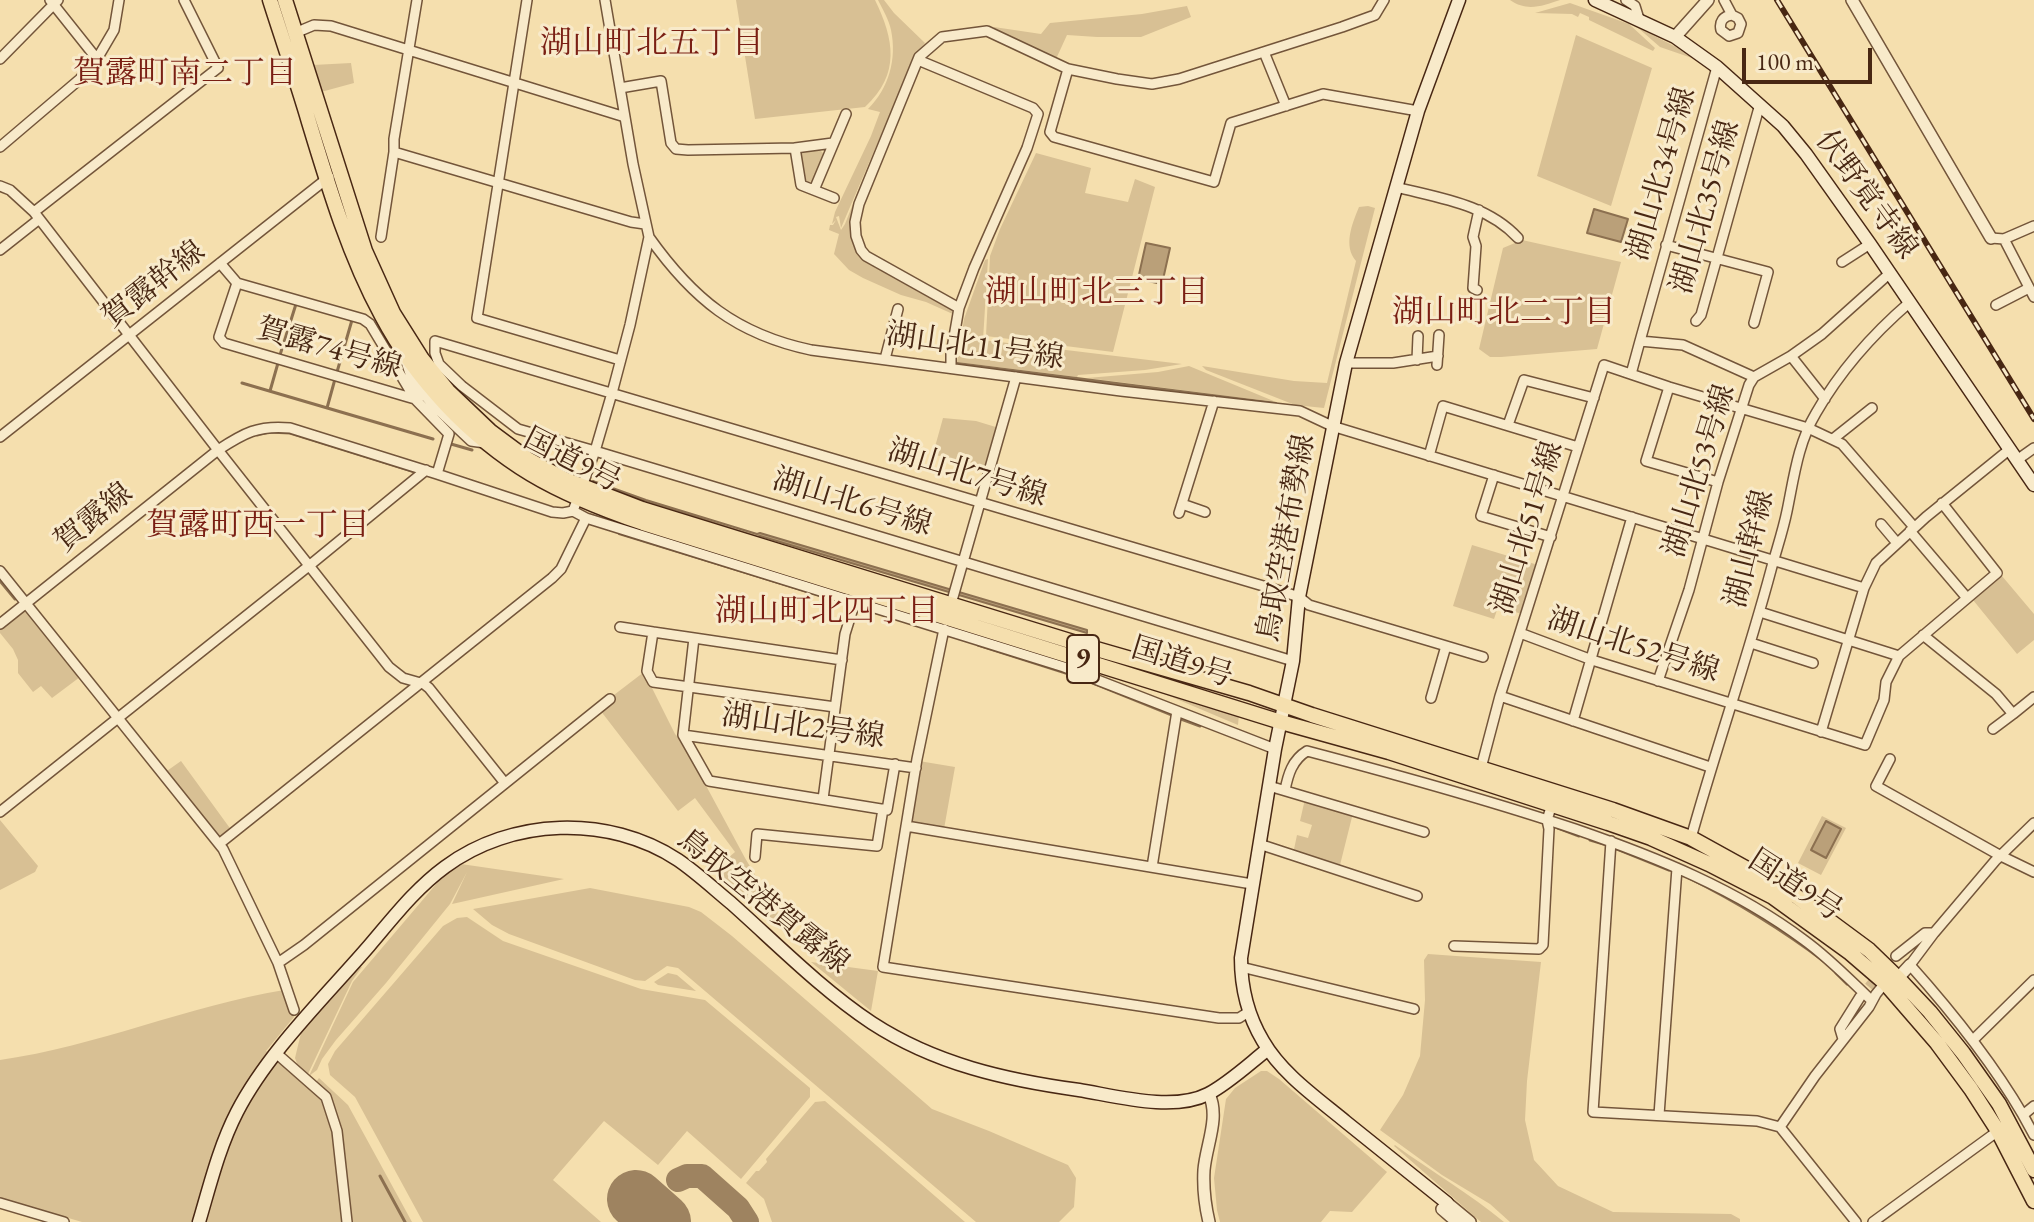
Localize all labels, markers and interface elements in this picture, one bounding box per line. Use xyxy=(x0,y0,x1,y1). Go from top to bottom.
district label: 湖山町北五丁目 xyxy=(540,25,764,63)
scale bar xyxy=(1746,32,1876,82)
text: 100 m xyxy=(1756,46,1814,77)
district label: 賀露町南二丁目 xyxy=(73,55,297,93)
street label: 湖山北34号線 xyxy=(1620,83,1704,265)
street label: 湖山北35号線 xyxy=(1664,116,1748,298)
street label: 伏野覚寺線 xyxy=(1807,124,1925,266)
street label: 賀露幹線 xyxy=(96,234,212,336)
district label: 湖山町北三丁目 xyxy=(985,274,1209,312)
district label: 湖山町北二丁目 xyxy=(1392,294,1616,332)
street label: 賀露74号線 xyxy=(253,311,405,387)
street label: 湖山北11号線 xyxy=(884,317,1066,377)
street label: 湖山北53号線 xyxy=(1657,380,1743,562)
street label: 国道9号 xyxy=(517,421,627,501)
street label: 鳥取空港布勢線 xyxy=(1251,431,1323,645)
street label: 湖山北7号線 xyxy=(883,433,1051,515)
street label: 湖山北51号線 xyxy=(1485,437,1571,619)
street label: 湖山北6号線 xyxy=(768,462,936,544)
street label: 賀露線 xyxy=(48,476,140,560)
street label: 湖山幹線 xyxy=(1718,486,1782,612)
district label: 賀露町西一丁目 xyxy=(146,507,370,545)
district label: 湖山町北四丁目 xyxy=(715,593,939,631)
street label: 湖山北52号線 xyxy=(1542,601,1724,691)
street label: 国道9号 xyxy=(1127,631,1237,695)
road number: 9 xyxy=(1067,635,1099,683)
street label: 湖山北2号線 xyxy=(719,698,887,756)
street label: 鳥取空港賀露線 xyxy=(670,822,856,982)
street label: 国道9号 xyxy=(1741,842,1849,930)

